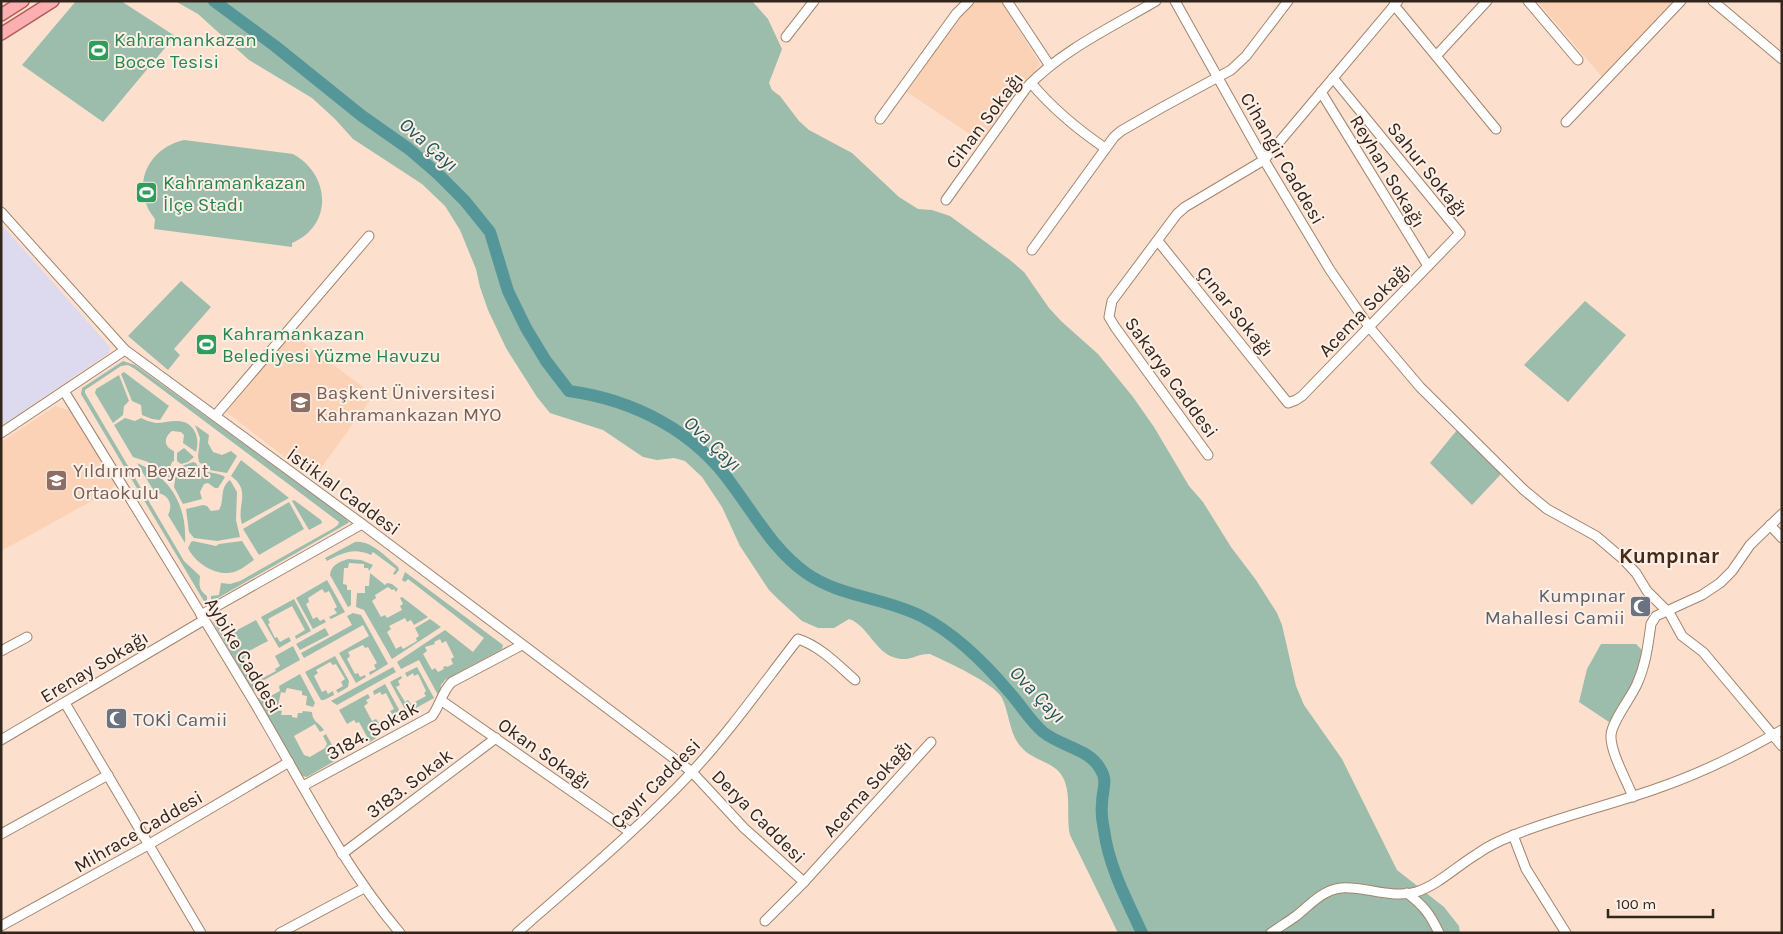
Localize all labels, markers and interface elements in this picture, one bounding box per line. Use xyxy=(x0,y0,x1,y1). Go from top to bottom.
place label: Kahramankazan Bocce Tesisi xyxy=(114,29,257,73)
sports icon: Kahramankazan Bocce Tesisi xyxy=(86,38,110,62)
street label: Cihan Sokağı xyxy=(942,68,1028,173)
street label: Cihangir Caddesi xyxy=(1235,89,1329,228)
street label: Reyhan Sokağı xyxy=(1345,111,1429,232)
water label: Ova Çayı xyxy=(395,113,463,176)
street label: Sahur Sokağı xyxy=(1382,118,1472,222)
place label: Kahramankazan İlçe Stadı xyxy=(163,172,306,216)
sports icon: Kahramankazan İlçe Stadı xyxy=(135,181,159,205)
street label: Acema Sokağı xyxy=(1314,258,1415,361)
street label: Çınar Sokağı xyxy=(1192,262,1278,361)
street label: Sakarya Caddesi xyxy=(1120,313,1222,442)
place label: Kahramankazan Belediyesi Yüzme Havuzu xyxy=(222,323,441,367)
sports icon: Kahramankazan Belediyesi Yüzme Havuzu xyxy=(194,332,218,356)
place label: Başkent Üniversitesi Kahramankazan MYO xyxy=(316,382,502,426)
school or university icon: Başkent Üniversitesi Kahramankazan MYO xyxy=(288,391,312,415)
water label: Ova Çayı xyxy=(679,411,746,476)
street label: İstiklal Caddesi xyxy=(283,443,404,540)
place label: Yıldırım Beyazıt Ortaokulu xyxy=(73,460,209,504)
school or university icon: Yıldırım Beyazıt Ortaokulu xyxy=(45,469,69,493)
district label: Kumpınar xyxy=(1619,544,1720,568)
place label: Kumpınar Mahallesi Camii xyxy=(1485,585,1625,629)
street label: Aybike Caddesi xyxy=(200,594,286,717)
mosque icon: Kumpınar Mahallesi Camii xyxy=(1629,594,1653,618)
street label: Erenay Sokağı xyxy=(37,626,152,708)
water label: Ova Çayı xyxy=(1005,661,1070,728)
street label: 3184. Sokak xyxy=(323,697,422,765)
mosque icon: TOKİ Camii xyxy=(105,707,129,731)
place label: TOKİ Camii xyxy=(133,709,227,731)
street label: Okan Sokağı xyxy=(494,714,595,794)
street label: Çayır Caddesi xyxy=(606,734,705,833)
street label: Acema Sokağı xyxy=(819,736,917,842)
street label: 3183. Sokak xyxy=(362,744,457,823)
street label: Derya Caddesi xyxy=(707,765,810,868)
street label: Mihrace Caddesi xyxy=(70,786,207,878)
scale bar xyxy=(1608,886,1713,918)
text: 100 m xyxy=(1616,895,1656,913)

